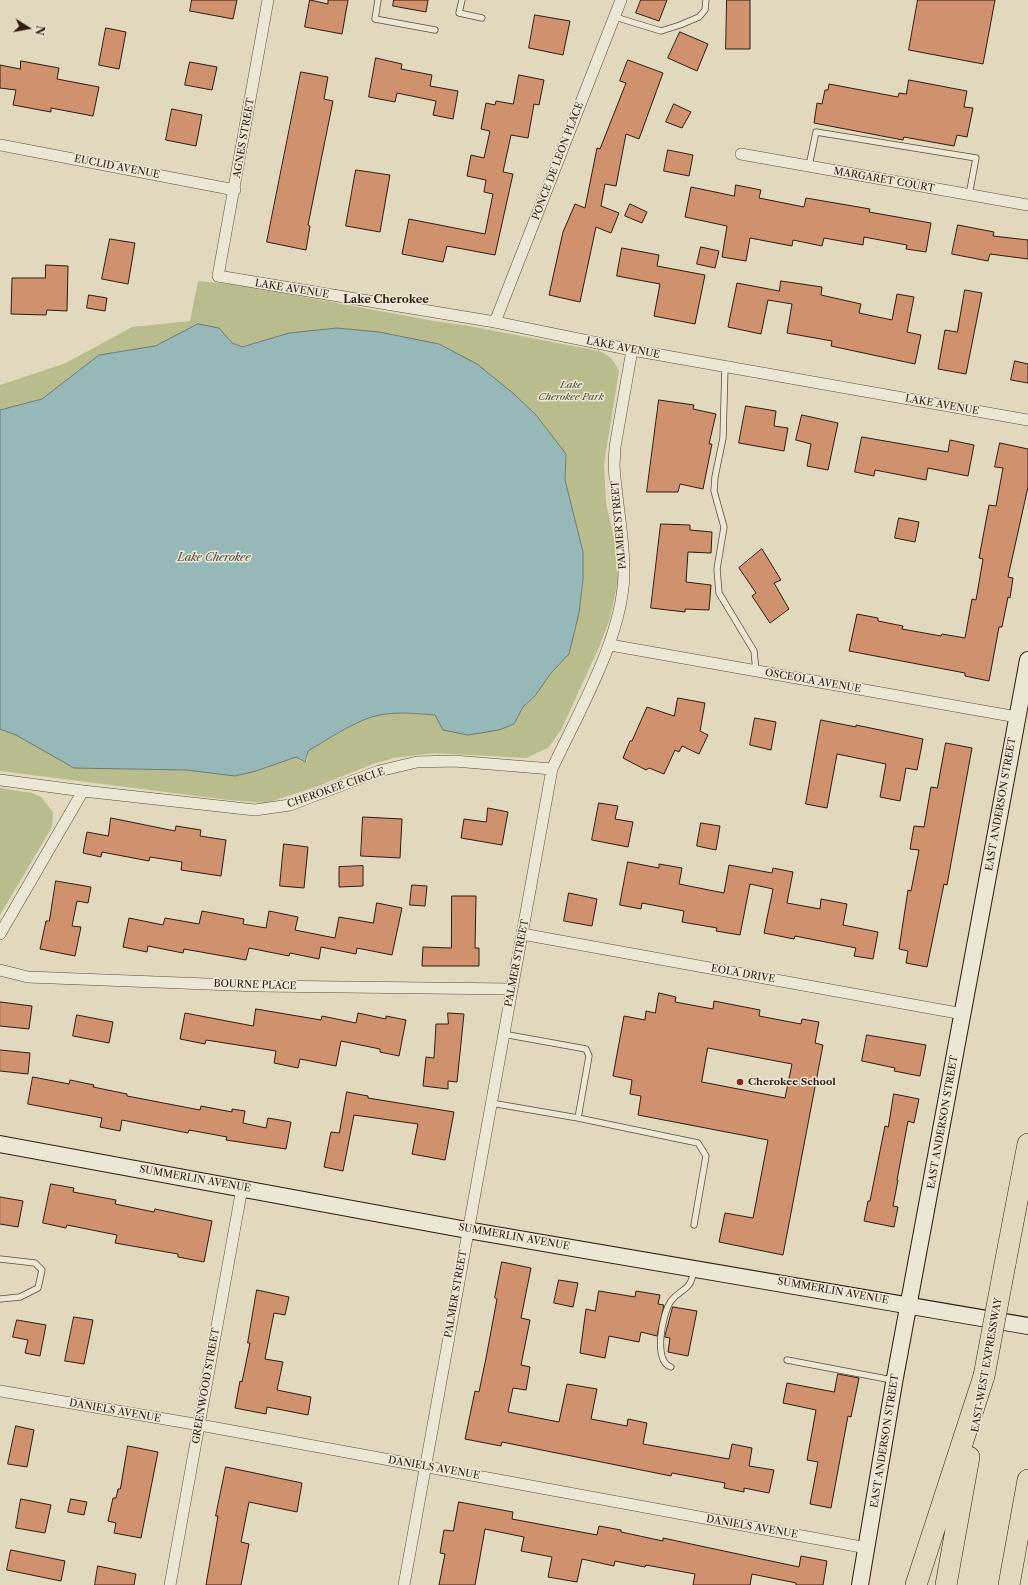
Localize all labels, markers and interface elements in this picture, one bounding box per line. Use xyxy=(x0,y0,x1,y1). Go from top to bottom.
north arrow xyxy=(8,8,48,48)
text: N xyxy=(32,24,48,36)
street label: AGNES STREET xyxy=(231,97,257,179)
street label: PONCE DE LEON PLACE xyxy=(530,100,586,222)
street label: EUCLID AVENUE xyxy=(73,153,161,181)
street label: MARGARET COURT xyxy=(832,165,936,195)
street label: LAKE AVENUE xyxy=(254,277,330,301)
district label: Lake Cherokee xyxy=(343,293,429,307)
street label: LAKE AVENUE xyxy=(585,335,661,361)
park label: Lake Cherokee Park xyxy=(538,379,604,402)
street label: LAKE AVENUE xyxy=(904,393,980,417)
street label: PALMER STREET xyxy=(609,480,629,570)
water label: Lake Cherokee xyxy=(178,551,250,565)
street label: OSCEOLA AVENUE xyxy=(764,667,862,695)
street label: EAST ANDERSON STREET xyxy=(983,736,1019,872)
street label: CHEROKEE CIRCLE xyxy=(286,766,386,810)
street label: PALMER STREET xyxy=(503,918,531,1008)
street label: EOLA DRIVE xyxy=(710,962,776,986)
street label: BOURNE PLACE xyxy=(213,978,297,992)
street label: EAST ANDERSON STREET xyxy=(925,1054,961,1190)
place label: Cherokee School xyxy=(748,1076,836,1088)
marker: Cherokee School xyxy=(735,1077,745,1087)
street label: SUMMERLIN AVENUE xyxy=(138,1163,252,1195)
street label: SUMMERLIN AVENUE xyxy=(457,1221,571,1253)
street label: PALMER STREET xyxy=(442,1249,470,1339)
street label: SUMMERLIN AVENUE xyxy=(776,1275,890,1307)
street label: EAST-WEST EXPRESSWAY xyxy=(969,1297,1005,1433)
street label: GREENWOOD STREET xyxy=(190,1327,222,1445)
street label: EAST ANDERSON STREET xyxy=(868,1373,902,1509)
street label: DANIELS AVENUE xyxy=(68,1397,162,1425)
street label: DANIELS AVENUE xyxy=(387,1454,481,1482)
street label: DANIELS AVENUE xyxy=(705,1513,799,1541)

